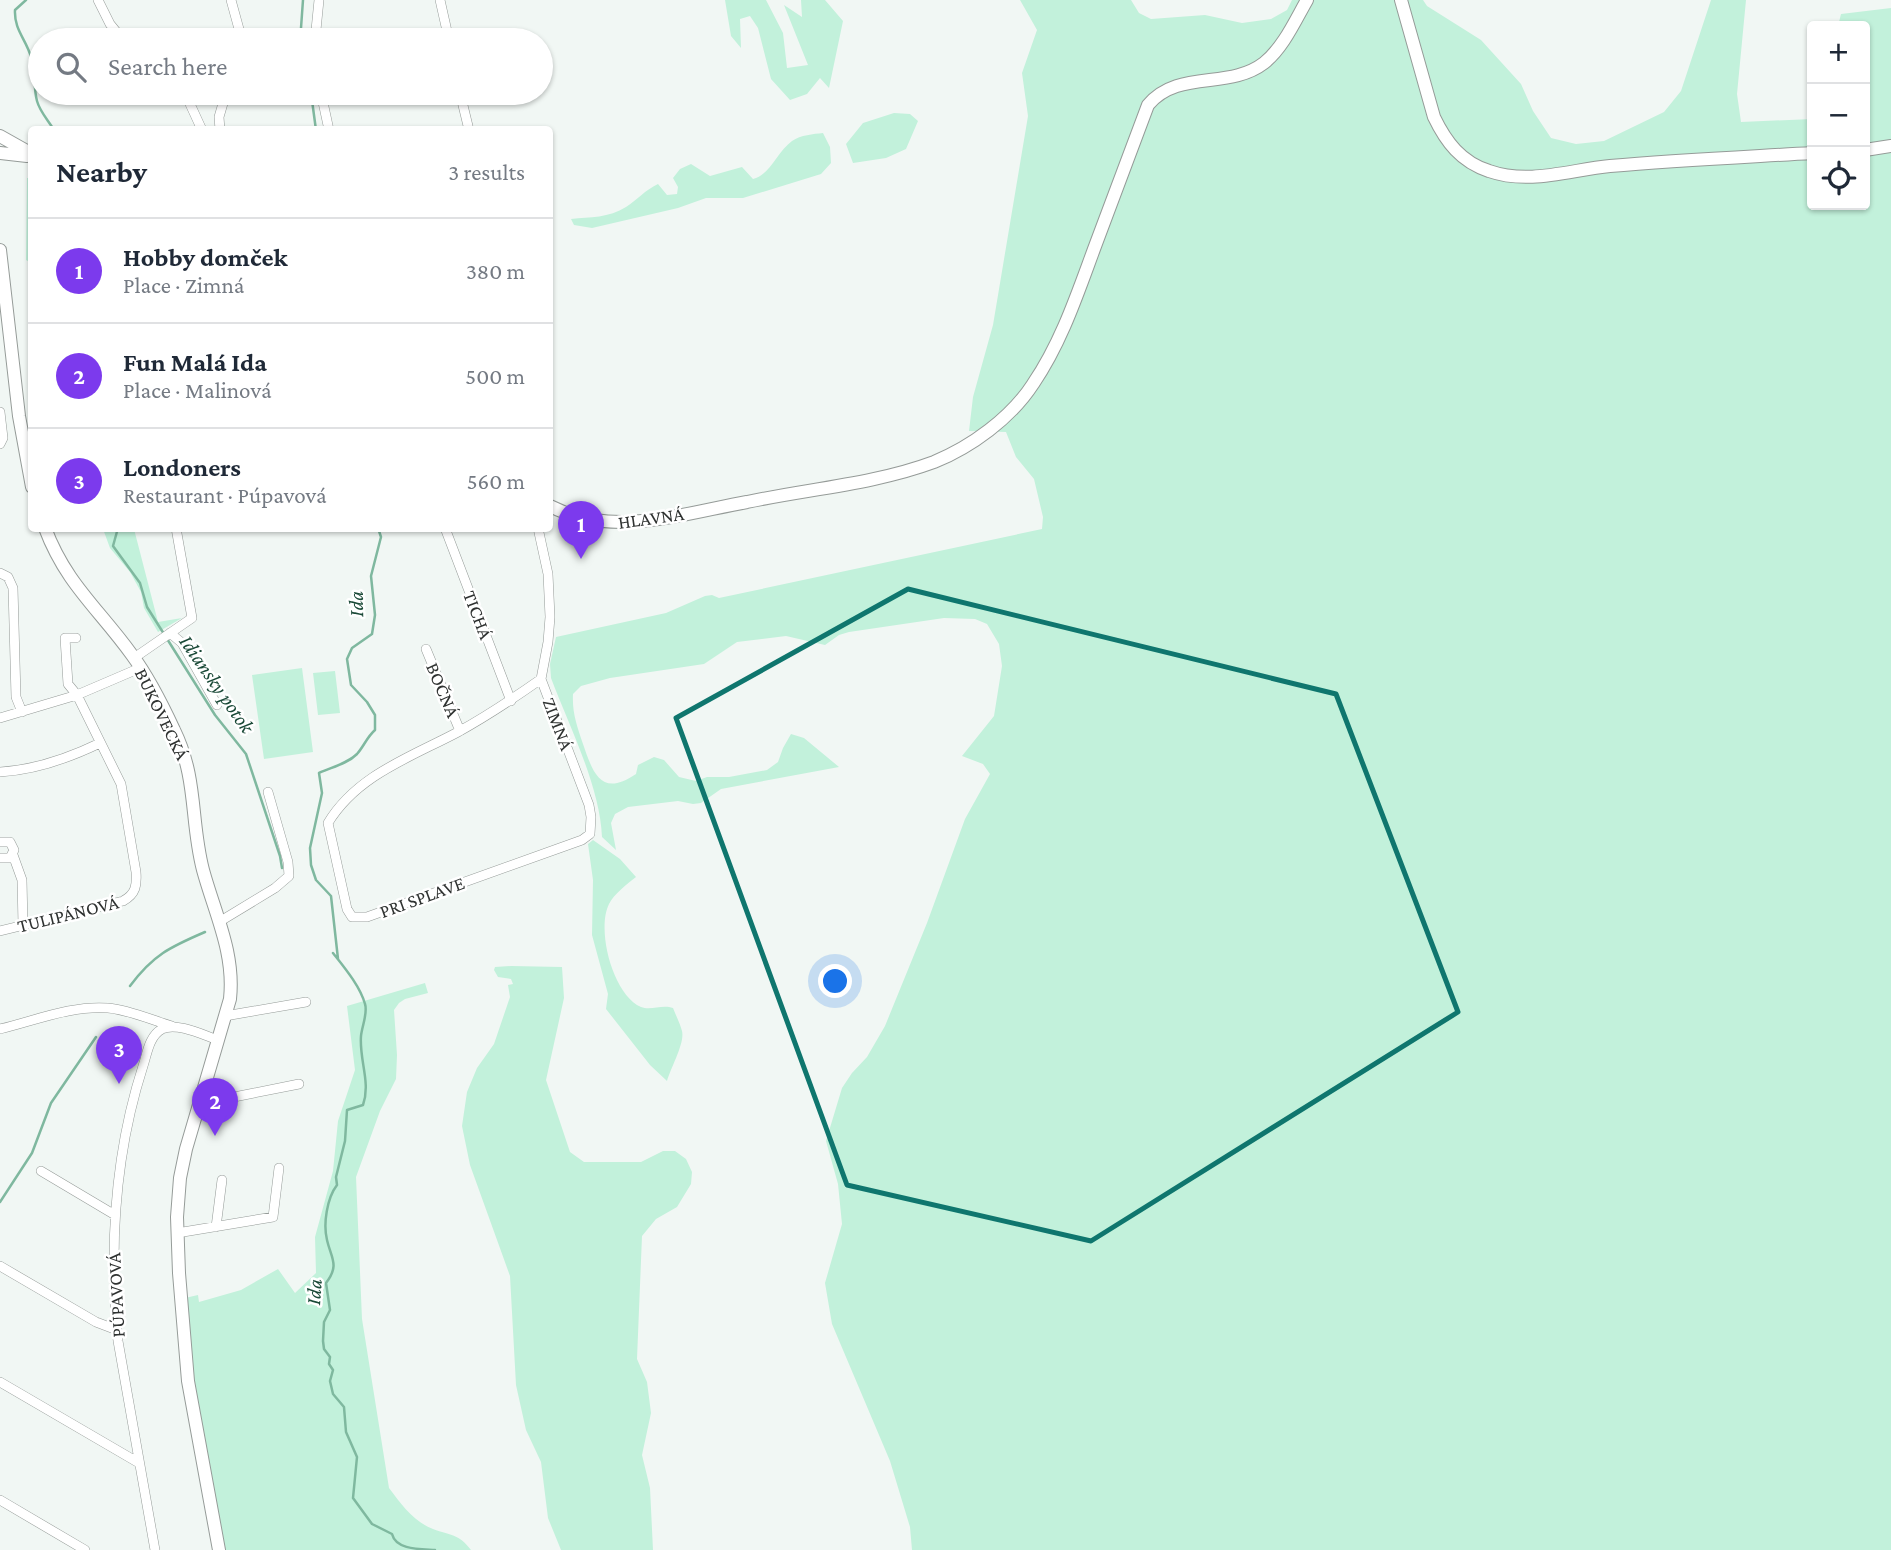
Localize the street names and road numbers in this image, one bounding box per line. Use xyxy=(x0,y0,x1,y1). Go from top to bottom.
street label: HLAVNÁ xyxy=(617,503,686,533)
street label: TICHÁ xyxy=(459,588,497,643)
street label: BOČNÁ xyxy=(422,659,464,721)
street label: BUKOVECKÁ xyxy=(131,665,193,763)
street label: ZIMNÁ xyxy=(538,695,578,753)
street label: PRI SPLAVE xyxy=(377,872,467,922)
street label: TULIPÁNOVÁ xyxy=(15,891,121,937)
street label: PÚPAVOVÁ xyxy=(103,1252,129,1338)

